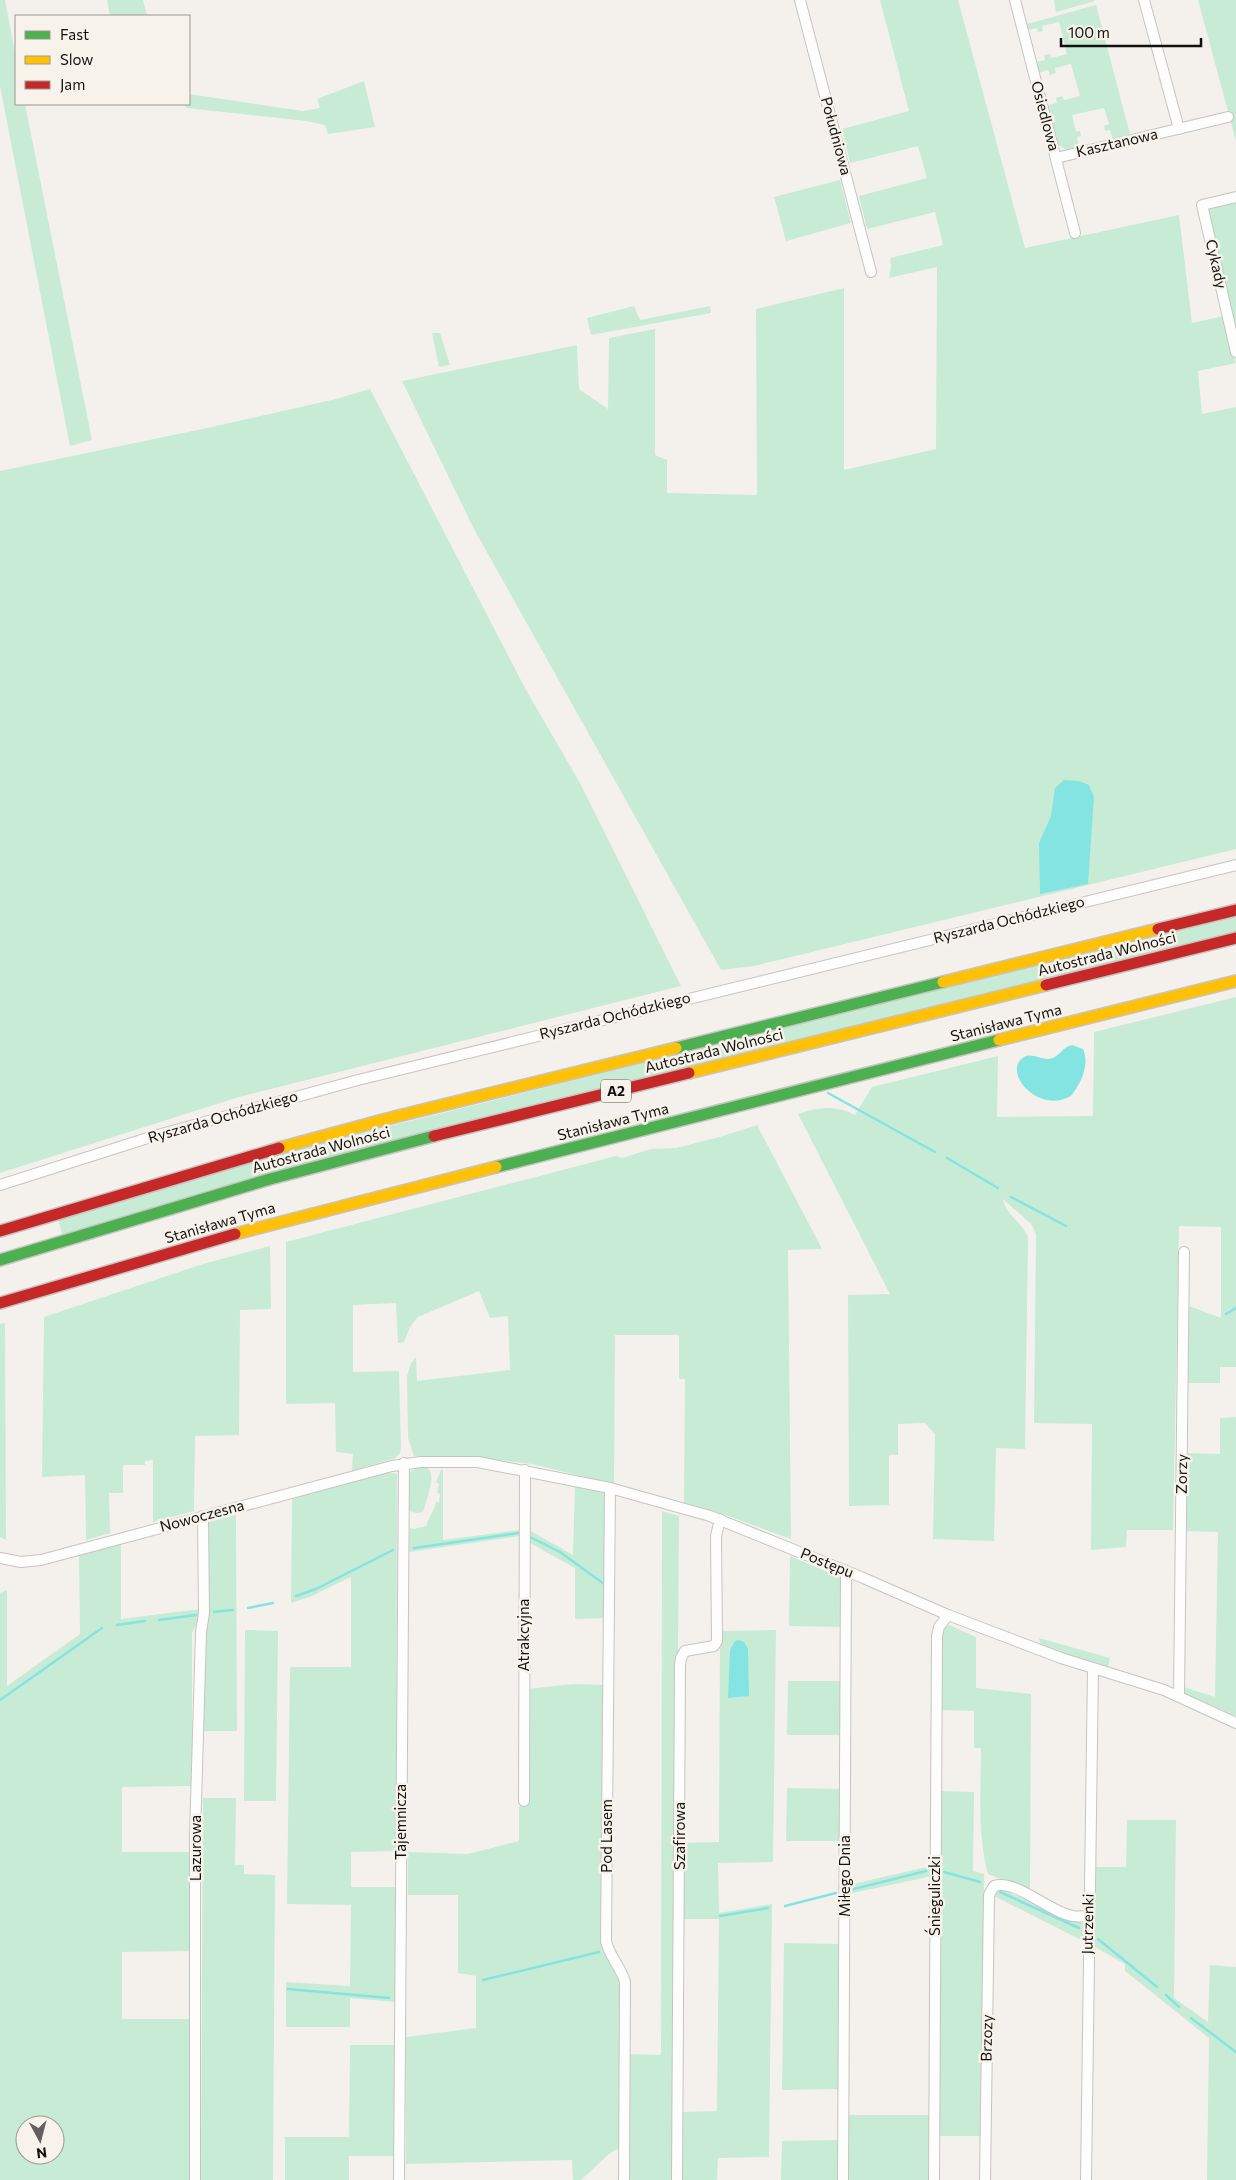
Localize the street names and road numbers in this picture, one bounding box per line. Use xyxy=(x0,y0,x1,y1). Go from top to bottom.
street label: Osiedlowa xyxy=(1028,79,1064,153)
street label: Południowa xyxy=(818,95,856,177)
street label: Kasztanowa xyxy=(1074,124,1159,160)
street label: Cykady xyxy=(1203,237,1231,290)
street label: Ryszarda Ochódzkiego xyxy=(931,892,1086,947)
street label: Autostrada Wolności xyxy=(1036,927,1178,979)
street label: Ryszarda Ochódzkiego xyxy=(537,988,692,1043)
street label: Stanisława Tyma xyxy=(948,1000,1063,1045)
street label: Autostrada Wolności xyxy=(643,1024,785,1076)
road number: A2 xyxy=(601,1080,631,1102)
street label: Ryszarda Ochódzkiego xyxy=(146,1086,300,1146)
street label: Stanisława Tyma xyxy=(555,1099,670,1144)
street label: Autostrada Wolności xyxy=(250,1122,392,1176)
street label: Stanisława Tyma xyxy=(162,1198,277,1246)
street label: Zorzy xyxy=(1172,1453,1190,1494)
street label: Nowoczesna xyxy=(158,1495,246,1535)
street label: Postępu xyxy=(798,1543,857,1581)
street label: Atrakcyjna xyxy=(514,1599,532,1671)
street label: Tajemnicza xyxy=(391,1784,409,1860)
street label: Pod Lasem xyxy=(597,1799,615,1873)
street label: Szafirowa xyxy=(670,1802,688,1870)
street label: Lazurowa xyxy=(186,1815,204,1881)
street label: Miłego Dnia xyxy=(835,1835,853,1917)
street label: Śnieguliczki xyxy=(924,1856,943,1936)
street label: Jutrzenki xyxy=(1077,1893,1097,1955)
street label: Brzozy xyxy=(977,2014,995,2062)

